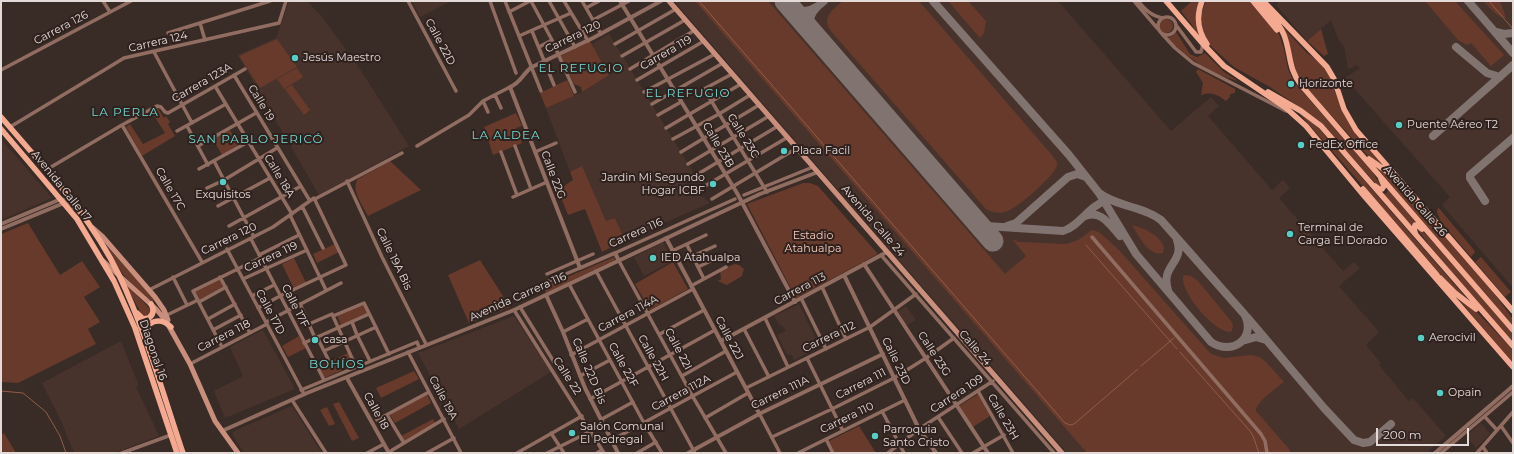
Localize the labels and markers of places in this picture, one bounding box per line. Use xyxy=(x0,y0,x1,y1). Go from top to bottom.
place label: Jesús Maestro xyxy=(303,51,381,65)
marker: Jesús Maestro xyxy=(290,53,300,63)
place label: Horizonte xyxy=(1299,77,1353,91)
marker: Horizonte xyxy=(1286,79,1296,89)
place label: Puente Aéreo T2 xyxy=(1407,118,1498,132)
marker: Puente Aéreo T2 xyxy=(1394,120,1404,130)
place label: FedEx Office xyxy=(1309,138,1378,152)
marker: FedEx Office xyxy=(1296,140,1306,150)
place label: Placa Facil xyxy=(792,144,850,158)
marker: Placa Facil xyxy=(779,146,789,156)
place label: Jardin Mi Segundo Hogar ICBF xyxy=(602,171,705,197)
marker: Exquisitos xyxy=(218,177,228,187)
marker: Jardin Mi Segundo Hogar ICBF xyxy=(708,179,718,189)
place label: Exquisitos xyxy=(195,188,251,202)
place label: Terminal de Carga El Dorado xyxy=(1298,221,1387,247)
marker: Terminal de Carga El Dorado xyxy=(1285,229,1295,239)
place label: IED Atahualpa xyxy=(661,251,740,265)
marker: IED Atahualpa xyxy=(648,253,658,263)
place label: Aerocivil xyxy=(1429,331,1476,345)
place label: casa xyxy=(323,333,348,347)
marker: Aerocivil xyxy=(1416,333,1426,343)
marker: casa xyxy=(310,335,320,345)
place label: Opain xyxy=(1448,386,1482,400)
marker: Opain xyxy=(1435,388,1445,398)
place label: Salón Comunal El Pedregal xyxy=(580,420,664,446)
place label: Parroquia Santo Cristo xyxy=(883,423,949,449)
marker: Salón Comunal El Pedregal xyxy=(567,428,577,438)
marker: Parroquia Santo Cristo xyxy=(870,431,880,441)

